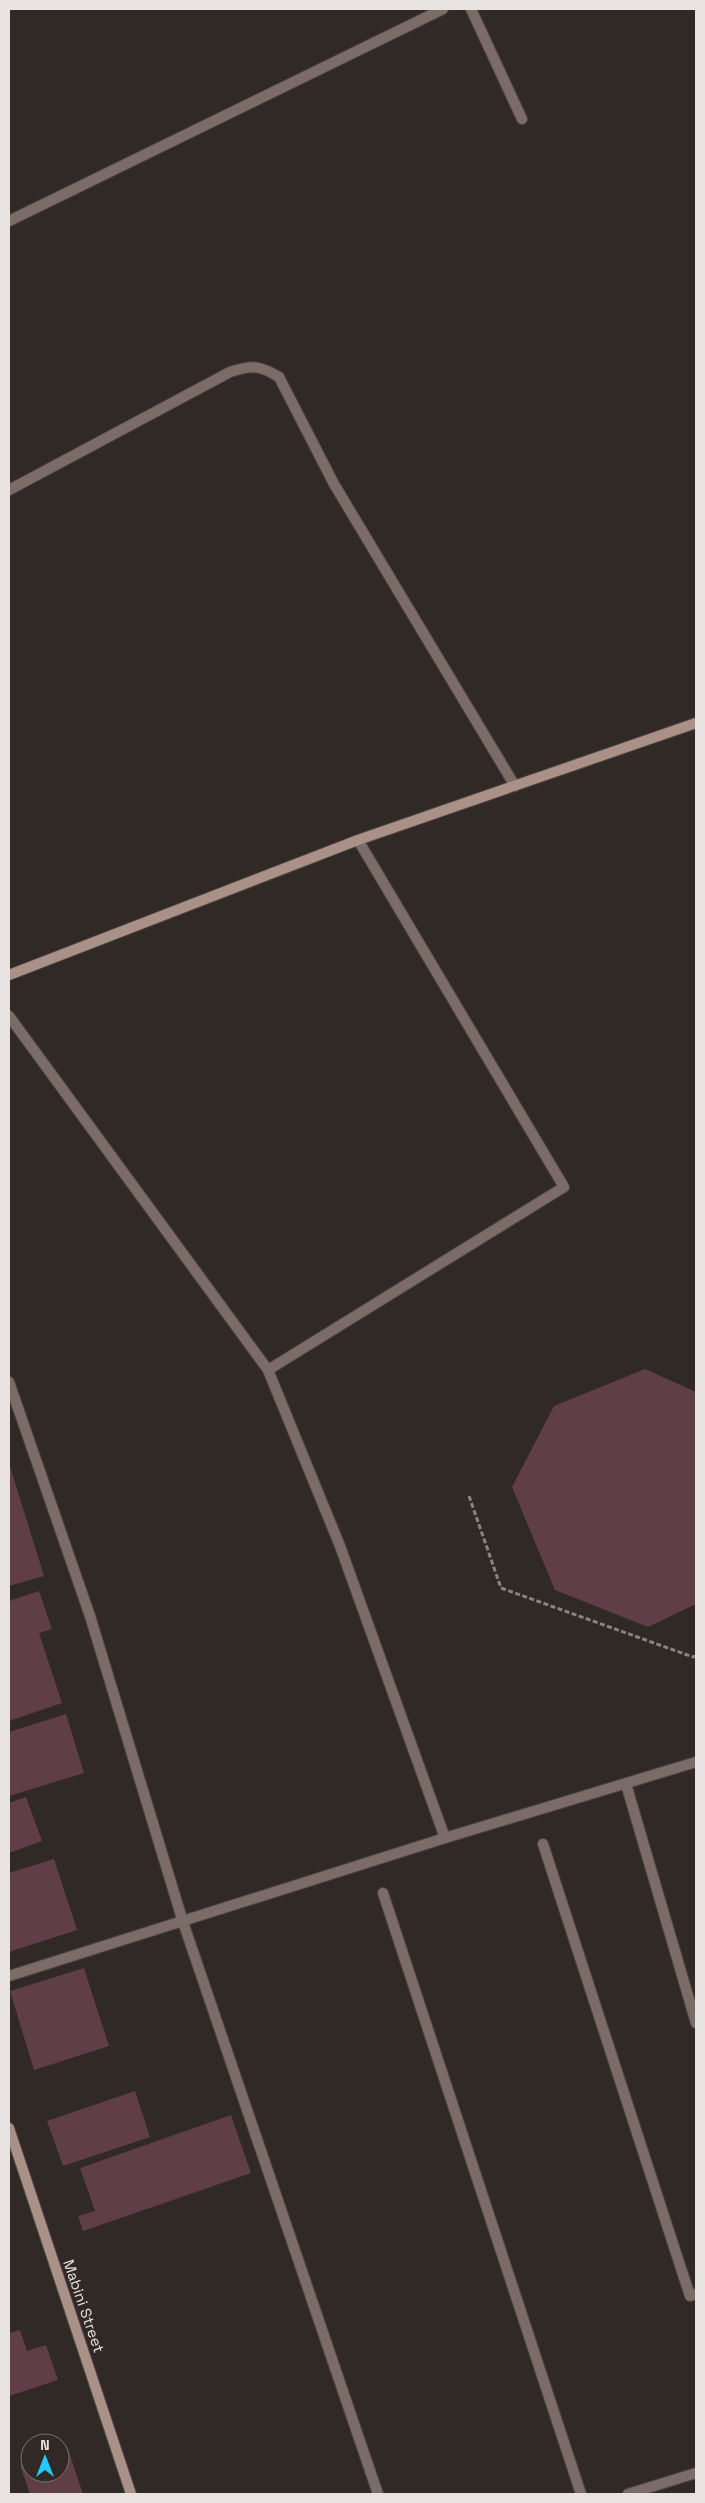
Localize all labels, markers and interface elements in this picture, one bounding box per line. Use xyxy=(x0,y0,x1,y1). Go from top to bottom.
street label: Mabini Street xyxy=(59,2257,109,2355)
north arrow xyxy=(20,2433,70,2483)
text: N xyxy=(40,2436,50,2454)

